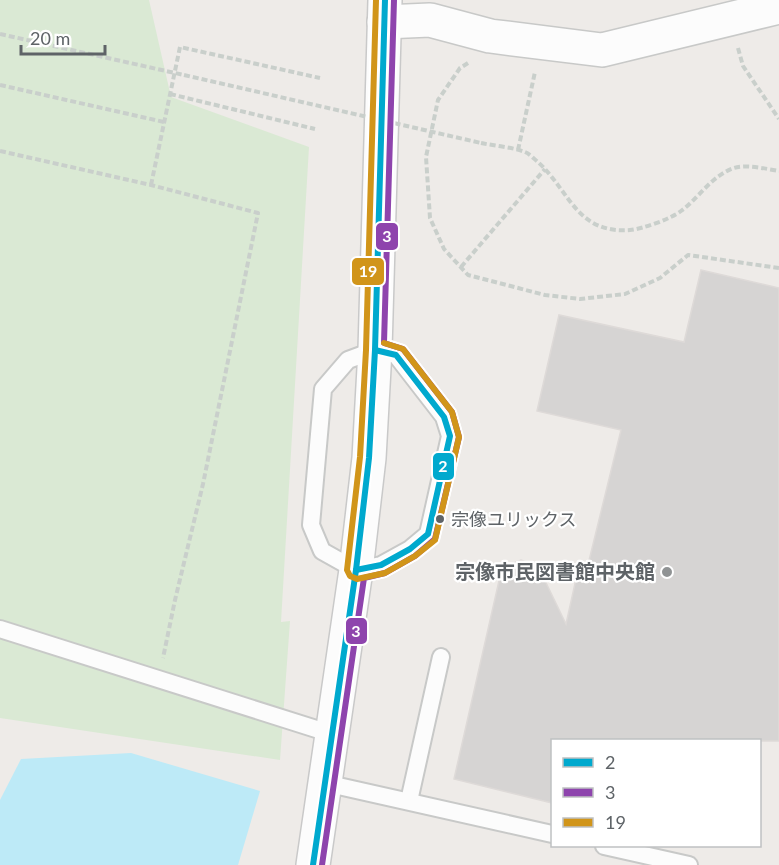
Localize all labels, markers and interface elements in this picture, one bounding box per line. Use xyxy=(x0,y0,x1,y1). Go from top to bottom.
scale bar xyxy=(21,18,105,56)
text: 20 m xyxy=(30,27,70,49)
line badge: 3 xyxy=(375,222,399,251)
text: 3 xyxy=(382,226,392,245)
line badge: 19 xyxy=(351,257,385,286)
text: 19 xyxy=(359,261,377,280)
line badge: 2 xyxy=(432,452,455,481)
text: 2 xyxy=(438,456,448,475)
place label: 宗像ユリックス xyxy=(451,508,576,530)
marker: 宗像ユリックス xyxy=(434,513,446,525)
place label: 宗像市民図書館中央館 xyxy=(455,559,655,583)
marker: 宗像市民図書館中央館 xyxy=(660,565,674,579)
line badge: 3 xyxy=(345,617,368,645)
text: 3 xyxy=(351,621,361,640)
legend xyxy=(551,739,761,847)
text: 2 xyxy=(605,751,615,773)
text: 3 xyxy=(605,781,615,803)
text: 19 xyxy=(605,811,626,833)

